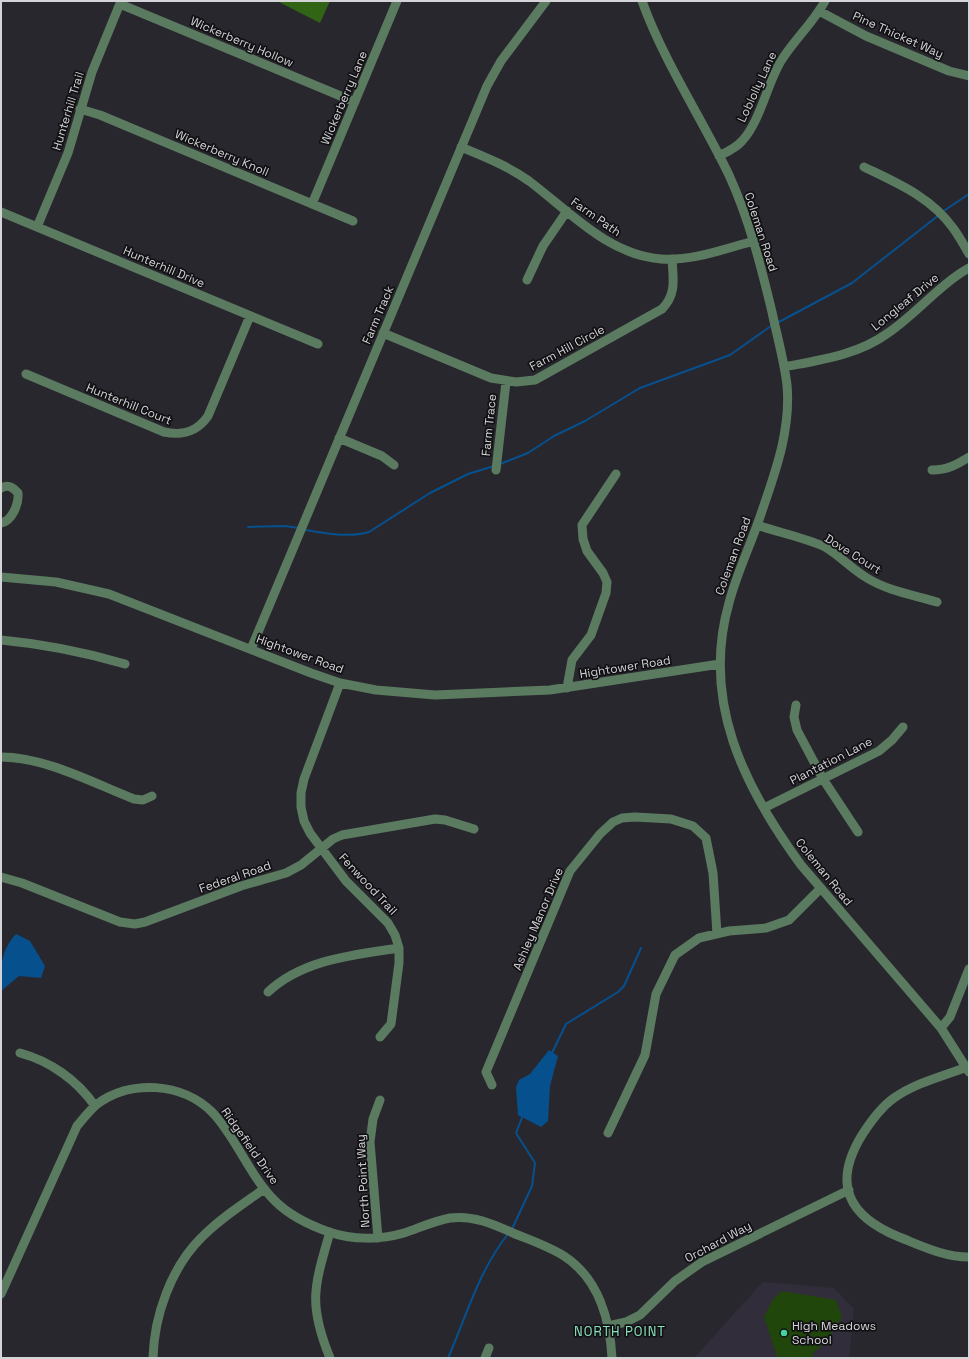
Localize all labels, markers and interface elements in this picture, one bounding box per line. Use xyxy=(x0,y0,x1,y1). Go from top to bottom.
street label: Pine Thicket Way xyxy=(850,8,946,62)
street label: Wickerberry Hollow xyxy=(188,13,296,71)
street label: Wickerberry Lane xyxy=(317,49,371,147)
street label: Loblolly Lane xyxy=(734,49,780,125)
street label: Hunterhill Trail xyxy=(48,70,88,152)
street label: Wickerberry Knoll xyxy=(173,126,271,180)
street label: Coleman Road xyxy=(741,190,781,274)
street label: Farm Path xyxy=(568,194,624,240)
street label: Hunterhill Drive xyxy=(121,243,207,291)
street label: Longleaf Drive xyxy=(868,270,942,334)
street label: Farm Track xyxy=(359,283,398,347)
street label: Farm Hill Circle xyxy=(527,321,607,375)
street label: Hunterhill Court xyxy=(84,380,174,428)
street label: Farm Trace xyxy=(478,393,500,457)
street label: Coleman Road xyxy=(711,515,755,597)
street label: Dove Court xyxy=(822,530,884,578)
street label: Hightower Road xyxy=(254,631,346,677)
street label: Hightower Road xyxy=(578,652,672,682)
street label: Plantation Lane xyxy=(787,733,875,789)
street label: Coleman Road xyxy=(792,835,856,909)
street label: Fenwood Trail xyxy=(335,850,401,918)
street label: Federal Road xyxy=(197,857,273,897)
street label: Ashley Manor Drive xyxy=(509,865,567,973)
street label: Ridgefield Drive xyxy=(218,1104,282,1188)
street label: North Point Way xyxy=(353,1134,373,1228)
street label: Orchard Way xyxy=(682,1218,754,1266)
place label: High Meadows School xyxy=(792,1318,876,1348)
district label: NORTH POINT xyxy=(574,1323,666,1340)
marker: High Meadows School xyxy=(779,1328,789,1338)

